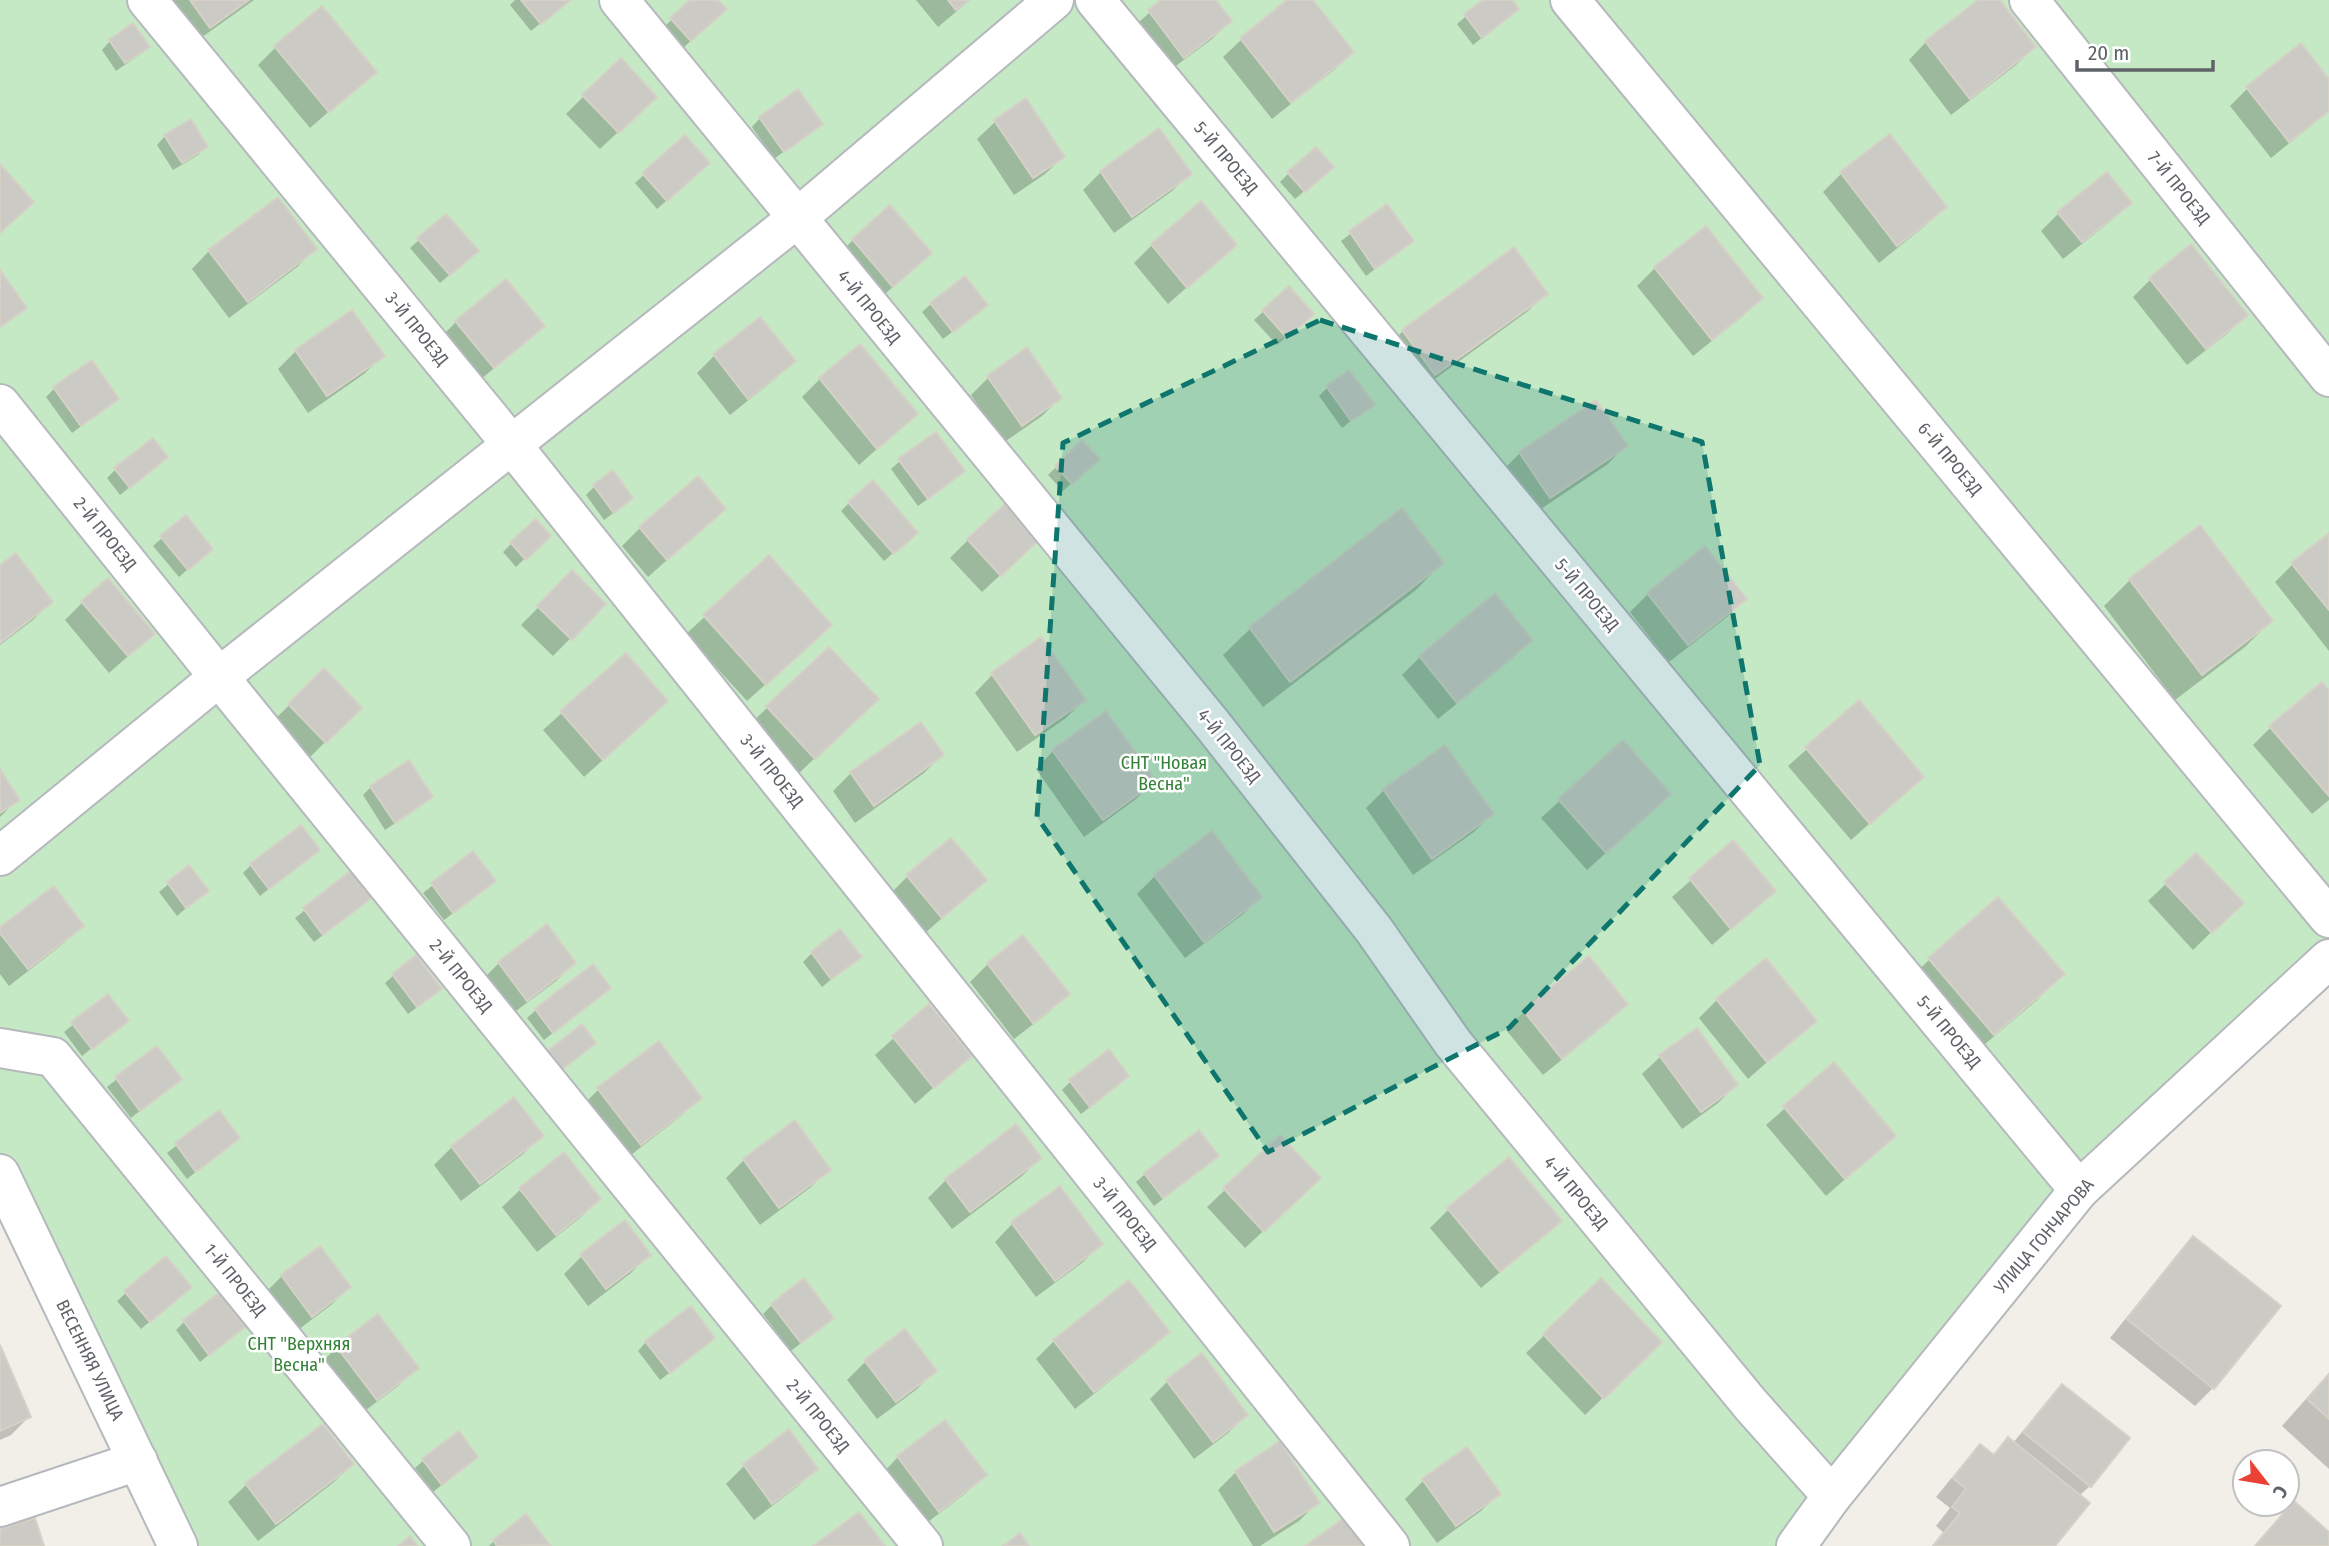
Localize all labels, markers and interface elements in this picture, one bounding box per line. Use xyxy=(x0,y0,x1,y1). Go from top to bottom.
scale bar xyxy=(2077,28,2214,72)
text: 20 m xyxy=(2088,40,2129,66)
street label: 5-Й ПРОЕЗД xyxy=(1189,117,1263,199)
street label: 7-Й ПРОЕЗД xyxy=(2143,147,2215,229)
street label: 4-Й ПРОЕЗД xyxy=(833,266,905,348)
street label: 3-Й ПРОЕЗД xyxy=(381,288,453,370)
street label: 6-Й ПРОЕЗД xyxy=(1913,418,1987,500)
street label: 2-Й ПРОЕЗД xyxy=(69,493,141,575)
street label: 5-Й ПРОЕЗД xyxy=(1550,554,1624,636)
street label: 4-Й ПРОЕЗД xyxy=(1193,705,1265,787)
street label: 3-Й ПРОЕЗД xyxy=(736,730,808,812)
park label: СНТ "Новая Весна" xyxy=(1121,752,1207,795)
street label: 2-Й ПРОЕЗД xyxy=(425,935,497,1017)
street label: 5-Й ПРОЕЗД xyxy=(1912,991,1986,1073)
street label: 4-Й ПРОЕЗД xyxy=(1539,1152,1613,1234)
street label: 3-Й ПРОЕЗД xyxy=(1089,1173,1161,1255)
street label: УЛИЦА ГОНЧАРОВА xyxy=(1989,1174,2099,1299)
street label: 1-Й ПРОЕЗД xyxy=(199,1239,271,1321)
street label: ВЕСЕННЯЯ УЛИЦА xyxy=(51,1296,129,1424)
park label: СНТ "Верхняя Весна" xyxy=(248,1333,350,1376)
street label: 2-Й ПРОЕЗД xyxy=(782,1375,854,1457)
north arrow xyxy=(2231,1448,2301,1518)
text: С xyxy=(2268,1481,2293,1502)

